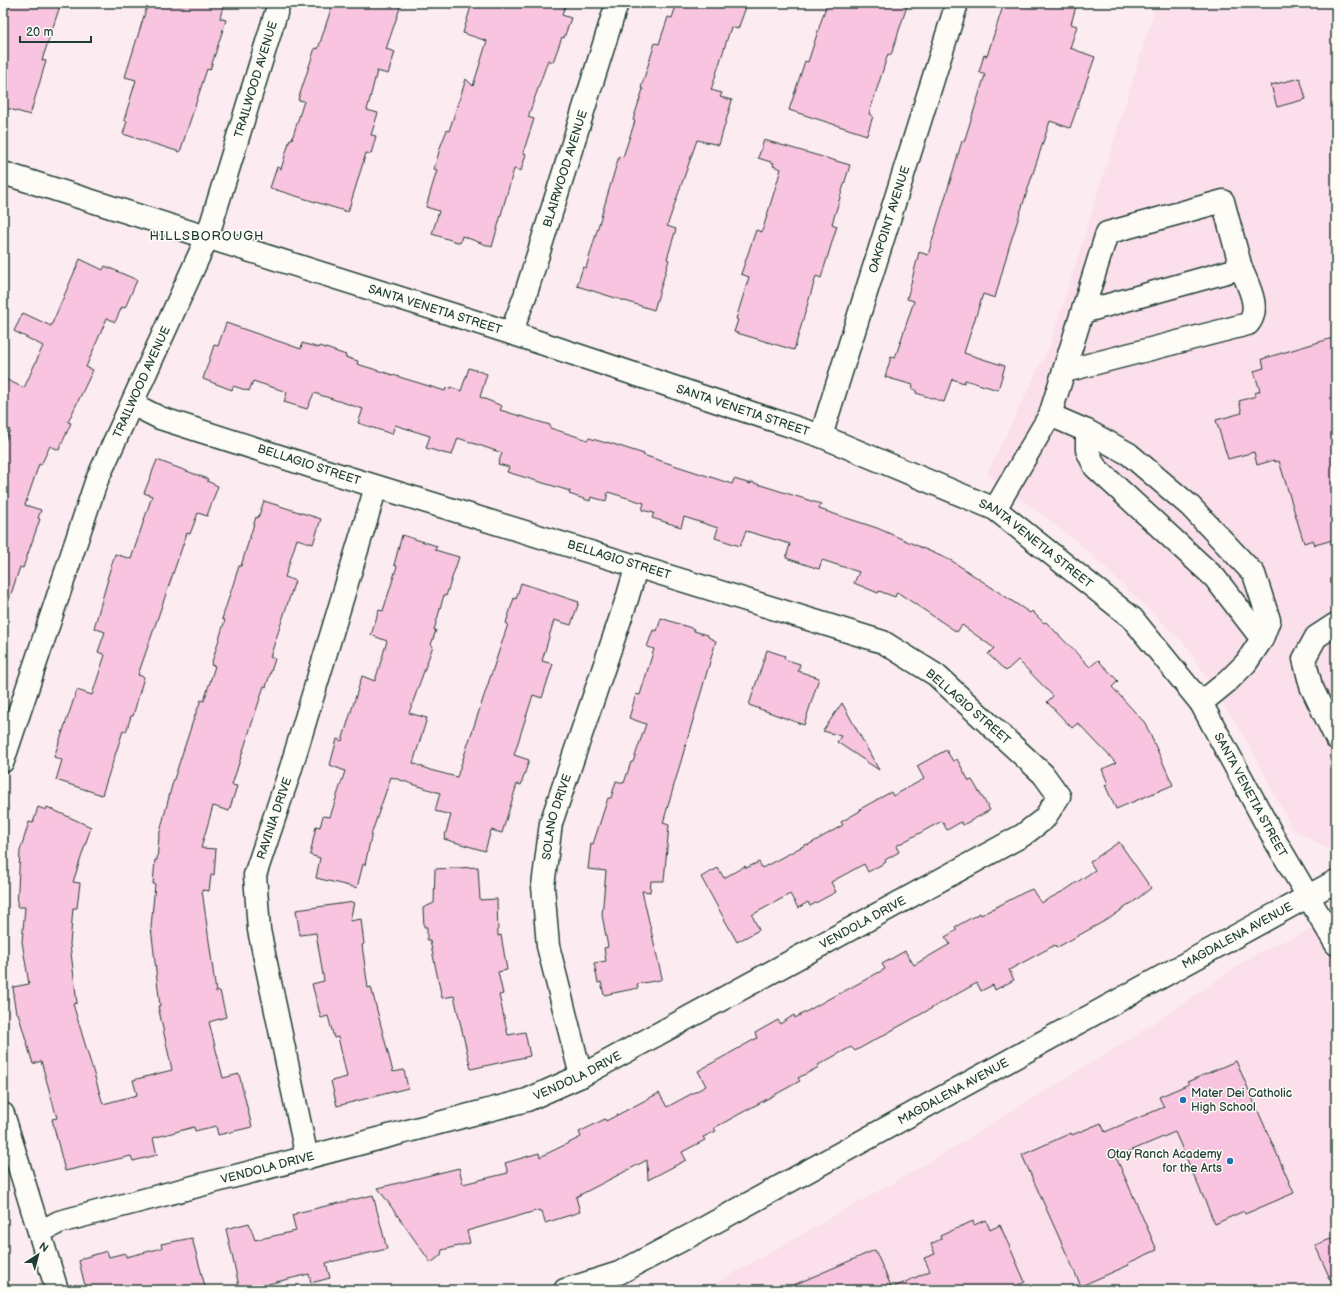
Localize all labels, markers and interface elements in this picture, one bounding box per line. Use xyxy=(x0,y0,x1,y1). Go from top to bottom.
scale bar xyxy=(20,18,91,44)
street label: TRAILWOOD AVENUE xyxy=(231,19,281,140)
text: 20 m xyxy=(26,25,53,40)
street label: BLAIRWOOD AVENUE xyxy=(540,108,590,229)
street label: OAKPOINT AVENUE xyxy=(865,164,913,275)
district label: HILLSBOROUGH xyxy=(149,228,265,244)
street label: SANTA VENETIA STREET xyxy=(366,281,505,337)
street label: TRAILWOOD AVENUE xyxy=(110,324,173,440)
street label: SANTA VENETIA STREET xyxy=(674,381,812,439)
street label: BELLAGIO STREET xyxy=(256,441,363,489)
street label: SANTA VENETIA STREET xyxy=(977,496,1096,592)
street label: BELLAGIO STREET xyxy=(565,537,673,583)
street label: BELLAGIO STREET xyxy=(922,666,1014,748)
street label: SANTA VENETIA STREET xyxy=(1211,730,1291,860)
street label: SOLANO DRIVE xyxy=(539,772,575,861)
street label: RAVINIA DRIVE xyxy=(253,775,295,861)
street label: VENDOLA DRIVE xyxy=(817,893,908,952)
street label: MAGDALENA AVENUE xyxy=(1179,899,1295,972)
street label: VENDOLA DRIVE xyxy=(531,1048,624,1104)
street label: MAGDALENA AVENUE xyxy=(895,1055,1011,1128)
place label: Mater Dei Catholic High School xyxy=(1191,1086,1292,1115)
marker: Mater Dei Catholic High School xyxy=(1178,1095,1188,1105)
place label: Otay Ranch Academy for the Arts xyxy=(1107,1147,1223,1176)
street label: VENDOLA DRIVE xyxy=(219,1148,316,1187)
marker: Otay Ranch Academy for the Arts xyxy=(1225,1156,1235,1166)
north arrow xyxy=(18,1235,58,1275)
text: N xyxy=(36,1240,51,1255)

